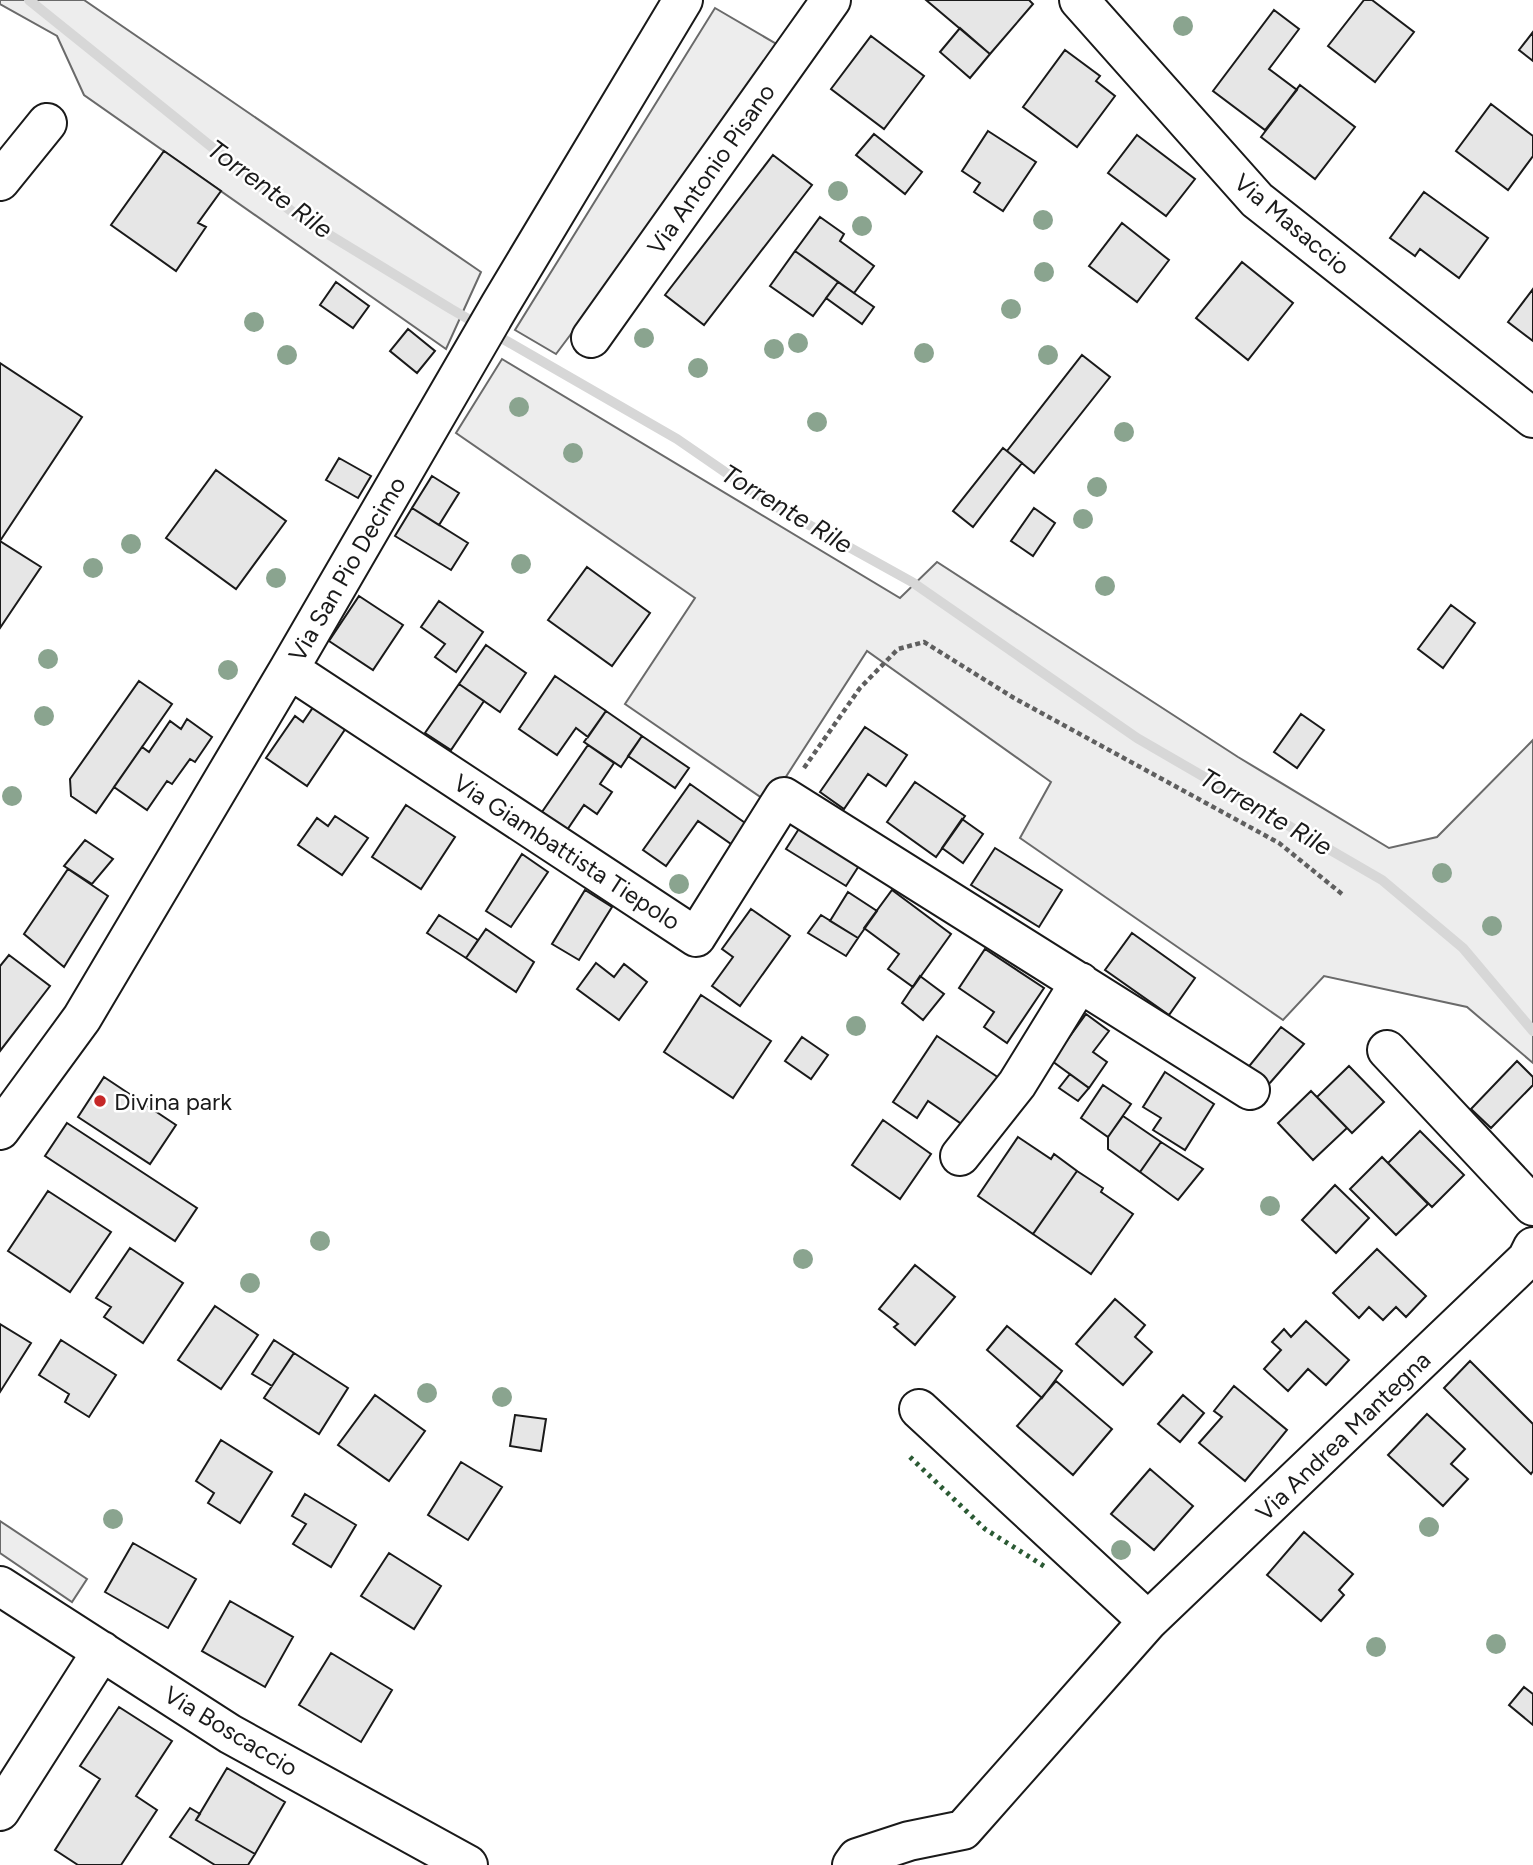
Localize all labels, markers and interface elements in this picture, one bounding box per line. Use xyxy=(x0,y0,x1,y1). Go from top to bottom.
street label: Via Antonio Pisano xyxy=(641,78,781,260)
water label: Torrente Rile xyxy=(201,133,339,245)
street label: Via Masaccio xyxy=(1228,167,1356,281)
water label: Torrente Rile xyxy=(716,457,858,561)
street label: Via San Pio Decimo xyxy=(282,471,412,667)
water label: Torrente Rile xyxy=(1194,761,1338,863)
street label: Via Giambattista Tiepolo xyxy=(448,768,686,936)
place label: Divina park xyxy=(114,1087,232,1116)
marker: Divina park xyxy=(92,1093,108,1109)
street label: Via Andrea Mantegna xyxy=(1250,1345,1436,1527)
street label: Via Boscaccio xyxy=(159,1680,303,1782)

